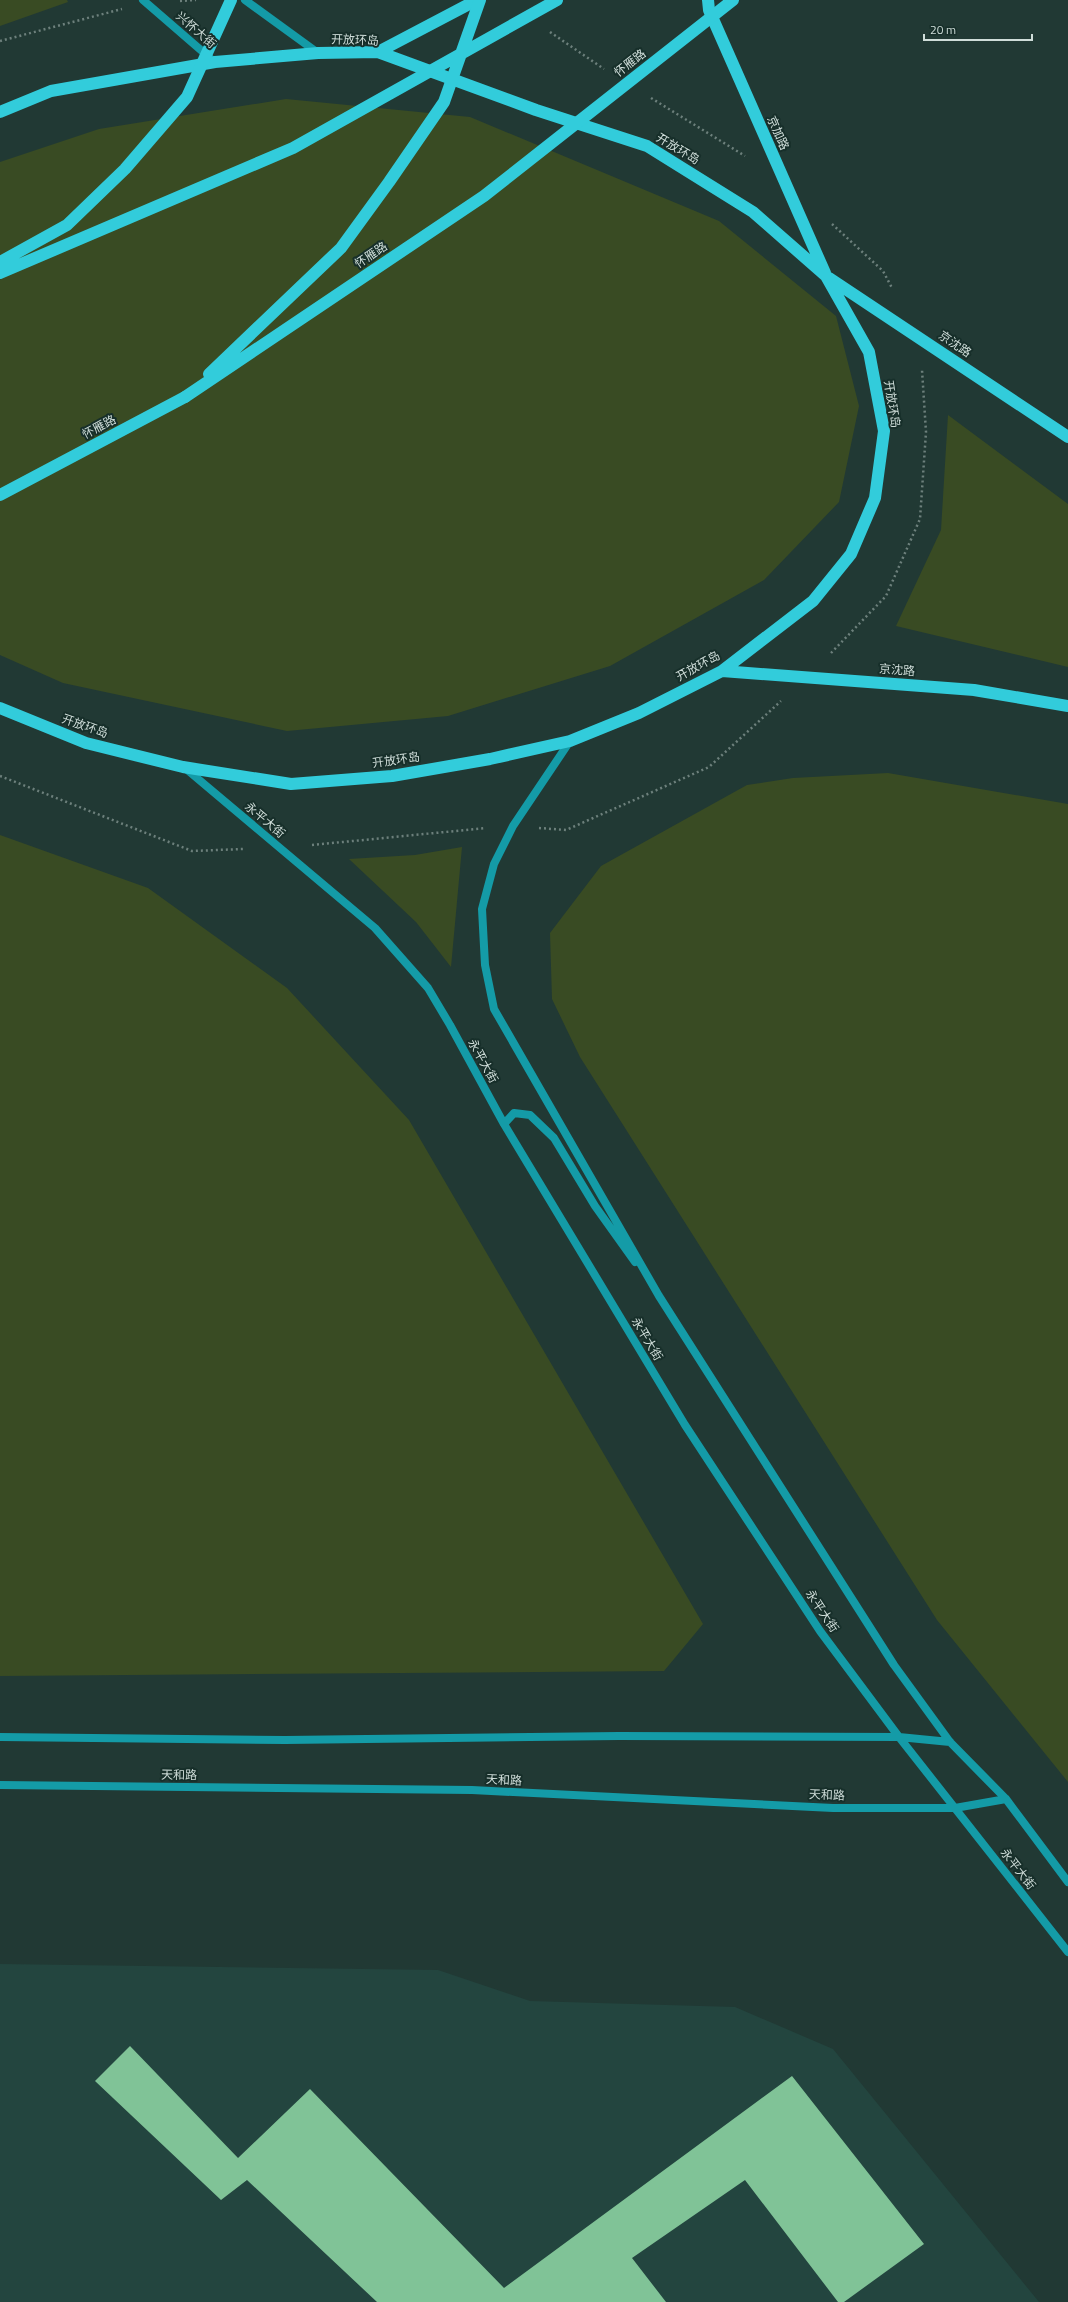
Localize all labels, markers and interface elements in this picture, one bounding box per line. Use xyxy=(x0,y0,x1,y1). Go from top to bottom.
street label: 兴怀大街 xyxy=(172,7,221,53)
scale bar xyxy=(924,16,1032,42)
text: 20 m xyxy=(930,20,956,39)
street label: 开放环岛 xyxy=(331,29,379,50)
street label: 怀雁路 xyxy=(610,44,650,81)
street label: 京加路 xyxy=(762,112,794,153)
street label: 开放环岛 xyxy=(653,128,704,169)
street label: 怀雁路 xyxy=(350,237,391,273)
street label: 京沈路 xyxy=(935,326,976,362)
street label: 开放环岛 xyxy=(879,379,906,429)
street label: 怀雁路 xyxy=(78,410,119,443)
street label: 开放环岛 xyxy=(672,646,723,686)
street label: 京沈路 xyxy=(878,659,916,680)
street label: 开放环岛 xyxy=(59,709,111,742)
street label: 开放环岛 xyxy=(371,747,421,772)
street label: 永平大街 xyxy=(241,797,290,842)
street label: 永平大街 xyxy=(463,1035,503,1086)
street label: 永平大街 xyxy=(627,1313,668,1364)
street label: 永平大街 xyxy=(801,1586,844,1636)
street label: 天和路 xyxy=(161,1765,197,1784)
street label: 天和路 xyxy=(486,1769,523,1790)
street label: 天和路 xyxy=(809,1784,845,1805)
street label: 永平大街 xyxy=(996,1844,1041,1893)

